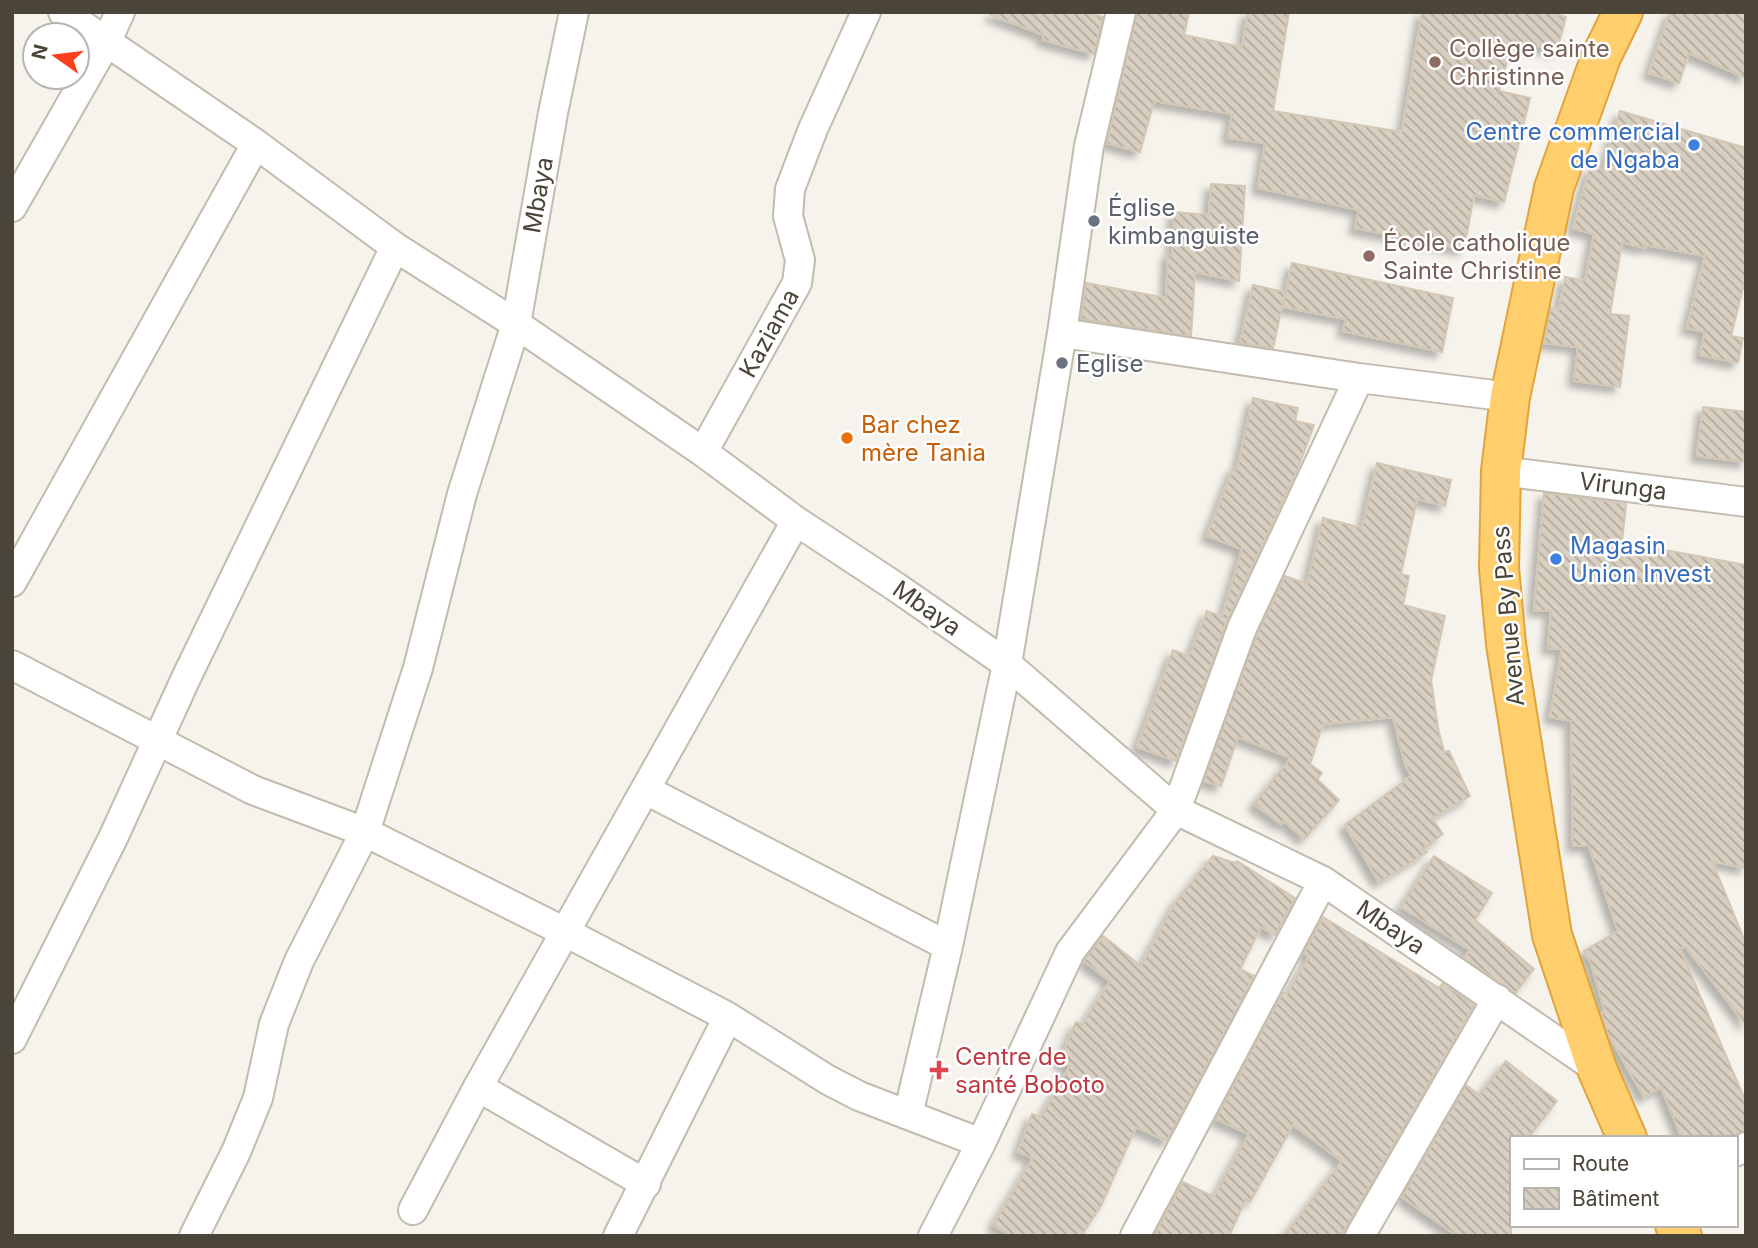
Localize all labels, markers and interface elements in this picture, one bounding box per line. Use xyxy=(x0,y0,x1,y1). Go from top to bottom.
north arrow xyxy=(21,21,91,91)
place label: Collège sainte Christinne xyxy=(1449,34,1610,91)
text: N xyxy=(27,42,53,62)
marker: Collège sainte Christinne xyxy=(1427,54,1443,70)
place label: Centre commercial de Ngaba xyxy=(1465,117,1680,174)
marker: Centre commercial de Ngaba xyxy=(1686,137,1702,153)
street label: Mbaya xyxy=(517,155,559,235)
place label: Église kimbanguiste xyxy=(1108,192,1260,250)
marker: Église kimbanguiste xyxy=(1086,213,1102,229)
place label: École catholique Sainte Christine xyxy=(1383,227,1570,285)
marker: École catholique Sainte Christine xyxy=(1361,248,1377,264)
street label: Kaziama xyxy=(733,284,805,382)
place label: Eglise xyxy=(1076,349,1143,378)
marker: Eglise xyxy=(1054,355,1070,371)
place label: Bar chez mère Tania xyxy=(861,410,986,467)
marker: Bar chez mère Tania xyxy=(839,430,855,446)
street label: Virunga xyxy=(1578,466,1668,506)
street label: Avenue By Pass xyxy=(1486,525,1530,707)
place label: Magasin Union Invest xyxy=(1570,531,1711,588)
marker: Magasin Union Invest xyxy=(1548,551,1564,567)
street label: Mbaya xyxy=(887,574,967,642)
street label: Mbaya xyxy=(1351,894,1431,960)
place label: Centre de santé Boboto xyxy=(955,1042,1105,1099)
marker: Centre de santé Boboto xyxy=(929,1060,949,1080)
legend xyxy=(1510,1136,1737,1227)
text: Route xyxy=(1572,1151,1629,1176)
text: Bâtiment xyxy=(1572,1186,1660,1211)

